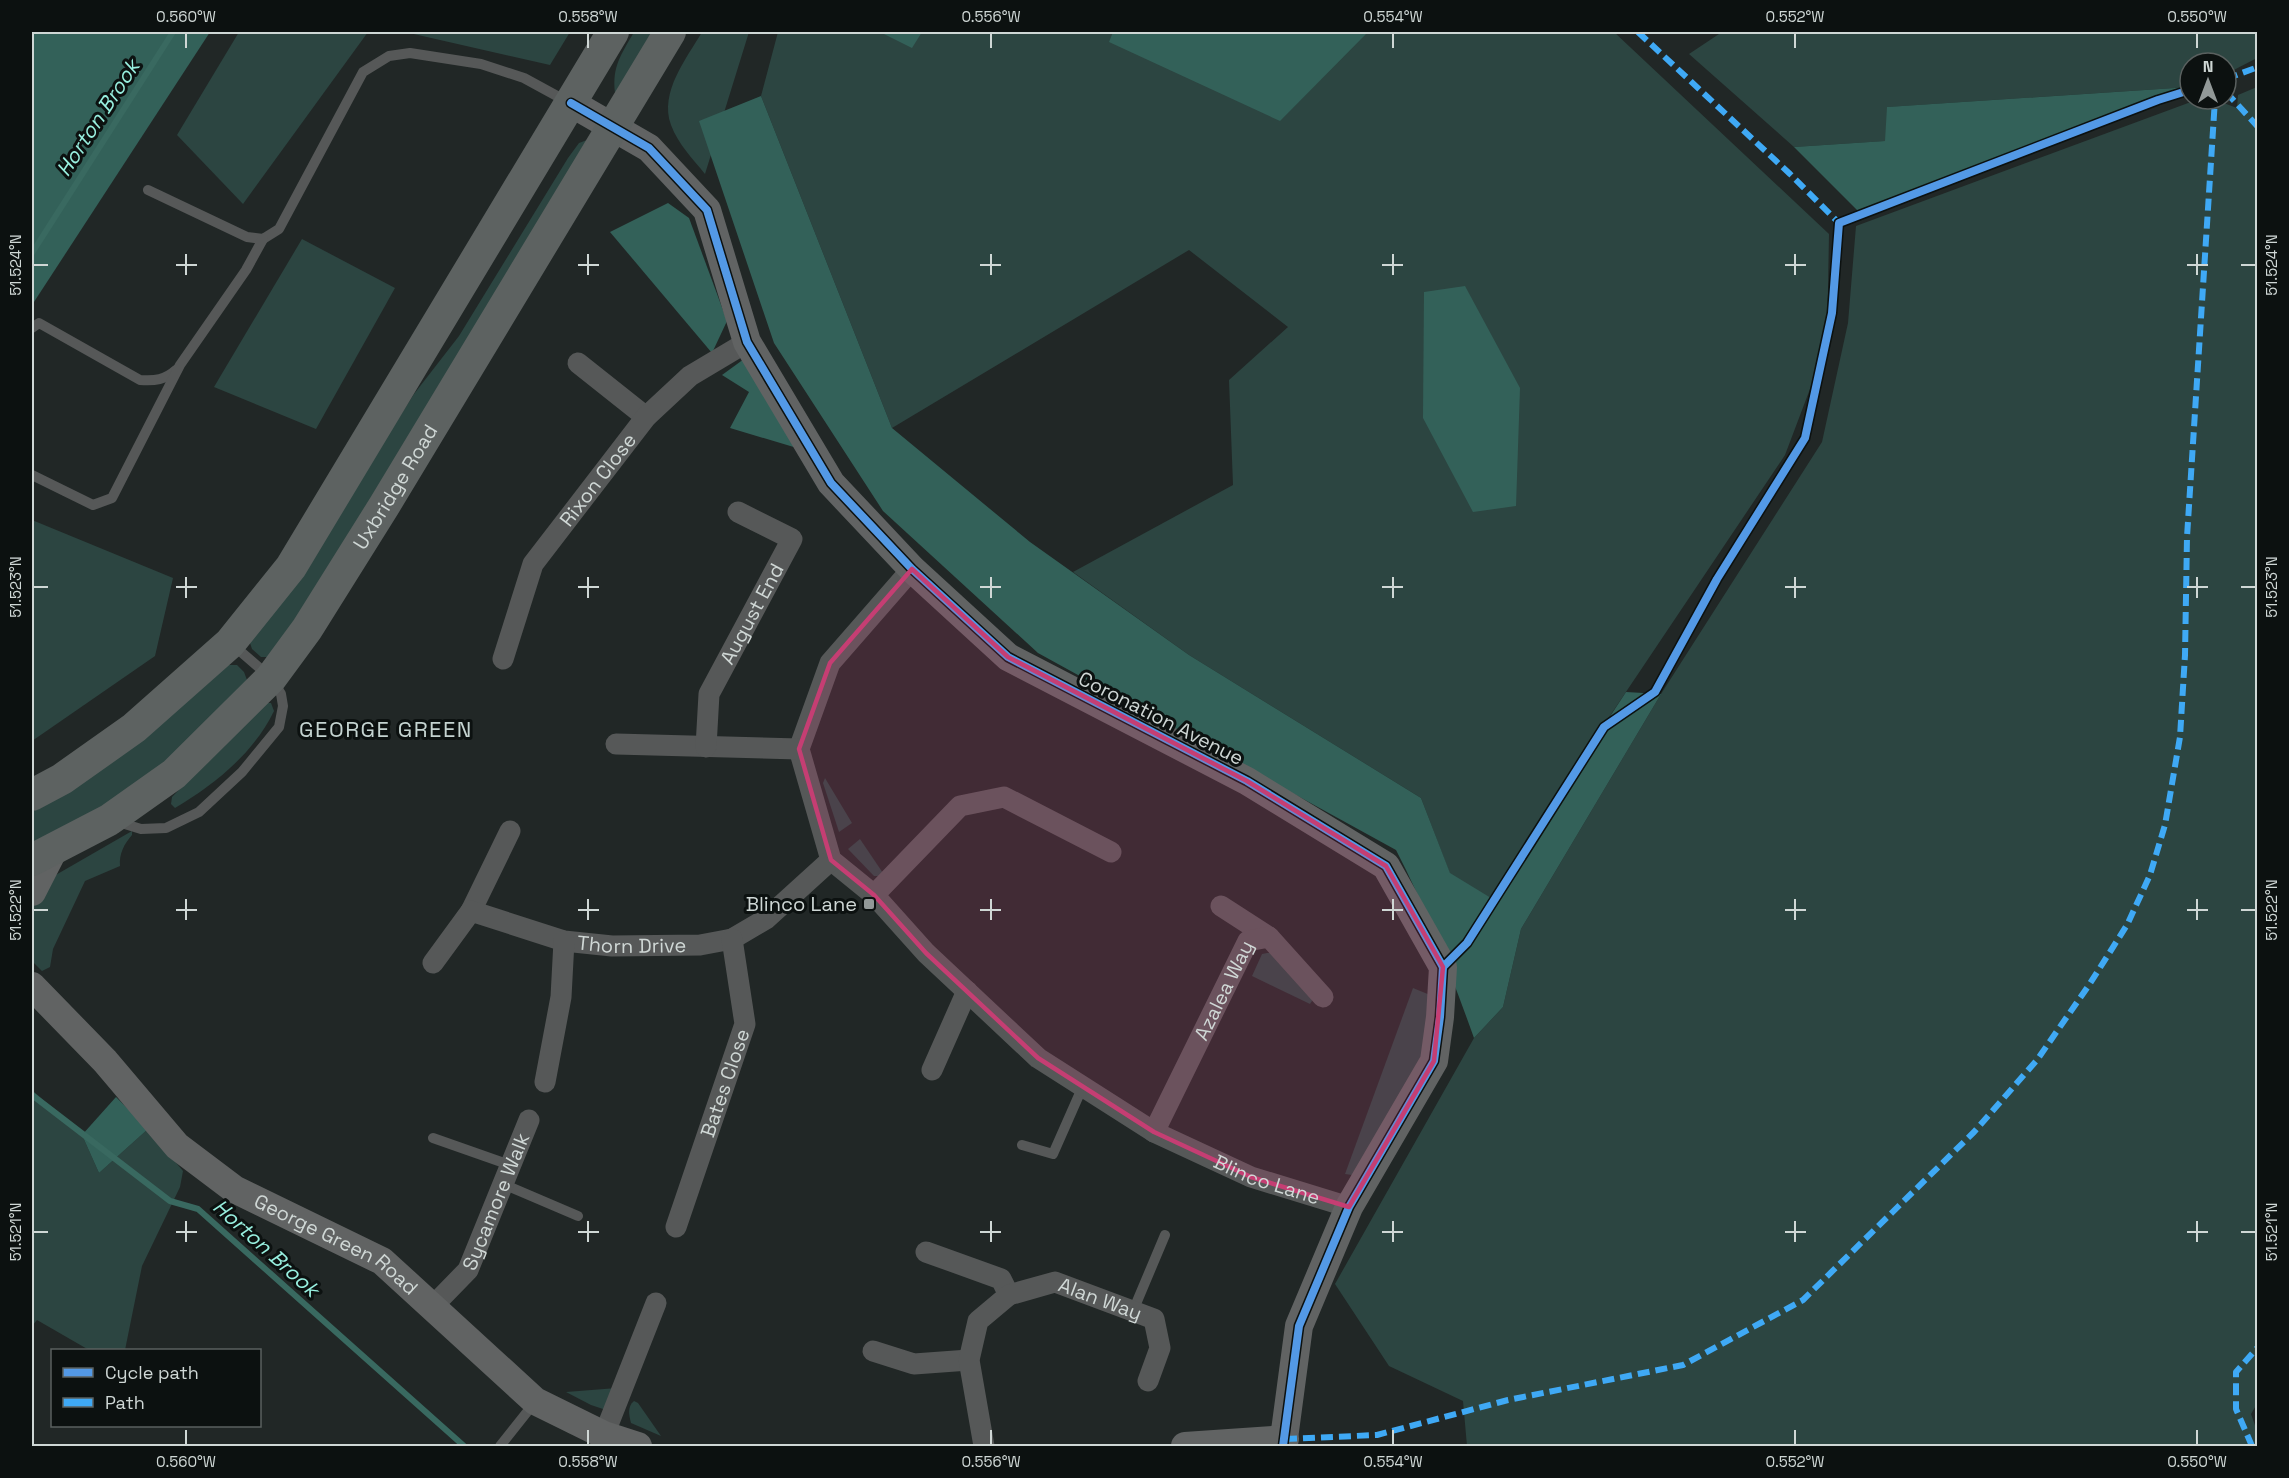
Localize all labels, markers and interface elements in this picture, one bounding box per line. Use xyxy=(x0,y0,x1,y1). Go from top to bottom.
text: 0.560°W xyxy=(156,7,216,26)
text: 0.558°W xyxy=(558,7,618,26)
text: 0.556°W xyxy=(961,7,1021,26)
text: 0.554°W xyxy=(1363,7,1423,26)
text: 0.552°W xyxy=(1766,7,1824,26)
text: 0.550°W xyxy=(2167,7,2227,26)
north arrow xyxy=(2178,51,2238,111)
water label: Horton Brook xyxy=(50,52,147,181)
text: N xyxy=(2203,56,2213,77)
text: 51.524°N xyxy=(6,234,25,296)
text: 51.524°N xyxy=(2262,234,2281,296)
street label: Uxbridge Road xyxy=(347,419,443,554)
street label: Rixon Close xyxy=(554,428,642,532)
text: 51.523°N xyxy=(6,556,25,618)
text: 51.523°N xyxy=(2262,556,2281,618)
street label: August End xyxy=(714,559,790,669)
street label: Coronation Avenue xyxy=(1074,665,1248,771)
district label: GEORGE GREEN xyxy=(299,715,473,743)
text: 51.522°N xyxy=(6,879,25,941)
text: 51.522°N xyxy=(2262,879,2281,941)
place label: Blinco Lane xyxy=(746,891,857,917)
marker: Blinco Lane xyxy=(862,897,876,911)
street label: Thorn Drive xyxy=(576,929,686,959)
street label: Azalea Way xyxy=(1188,936,1259,1045)
street label: Bates Close xyxy=(694,1025,755,1141)
street label: Sycamore Walk xyxy=(456,1129,535,1274)
street label: Blinco Lane xyxy=(1209,1148,1323,1210)
street label: George Green Road xyxy=(250,1188,424,1301)
water label: Horton Brook xyxy=(208,1193,327,1304)
text: 51.521°N xyxy=(6,1203,25,1261)
text: 51.521°N xyxy=(2262,1203,2281,1261)
street label: Alan Way xyxy=(1055,1272,1146,1326)
legend xyxy=(51,1349,261,1427)
text: Cycle path xyxy=(105,1361,199,1384)
text: Path xyxy=(105,1391,145,1414)
text: 0.560°W xyxy=(156,1452,216,1471)
text: 0.558°W xyxy=(558,1452,618,1471)
text: 0.556°W xyxy=(961,1452,1021,1471)
text: 0.554°W xyxy=(1363,1452,1423,1471)
text: 0.552°W xyxy=(1766,1452,1824,1471)
text: 0.550°W xyxy=(2167,1452,2227,1471)

